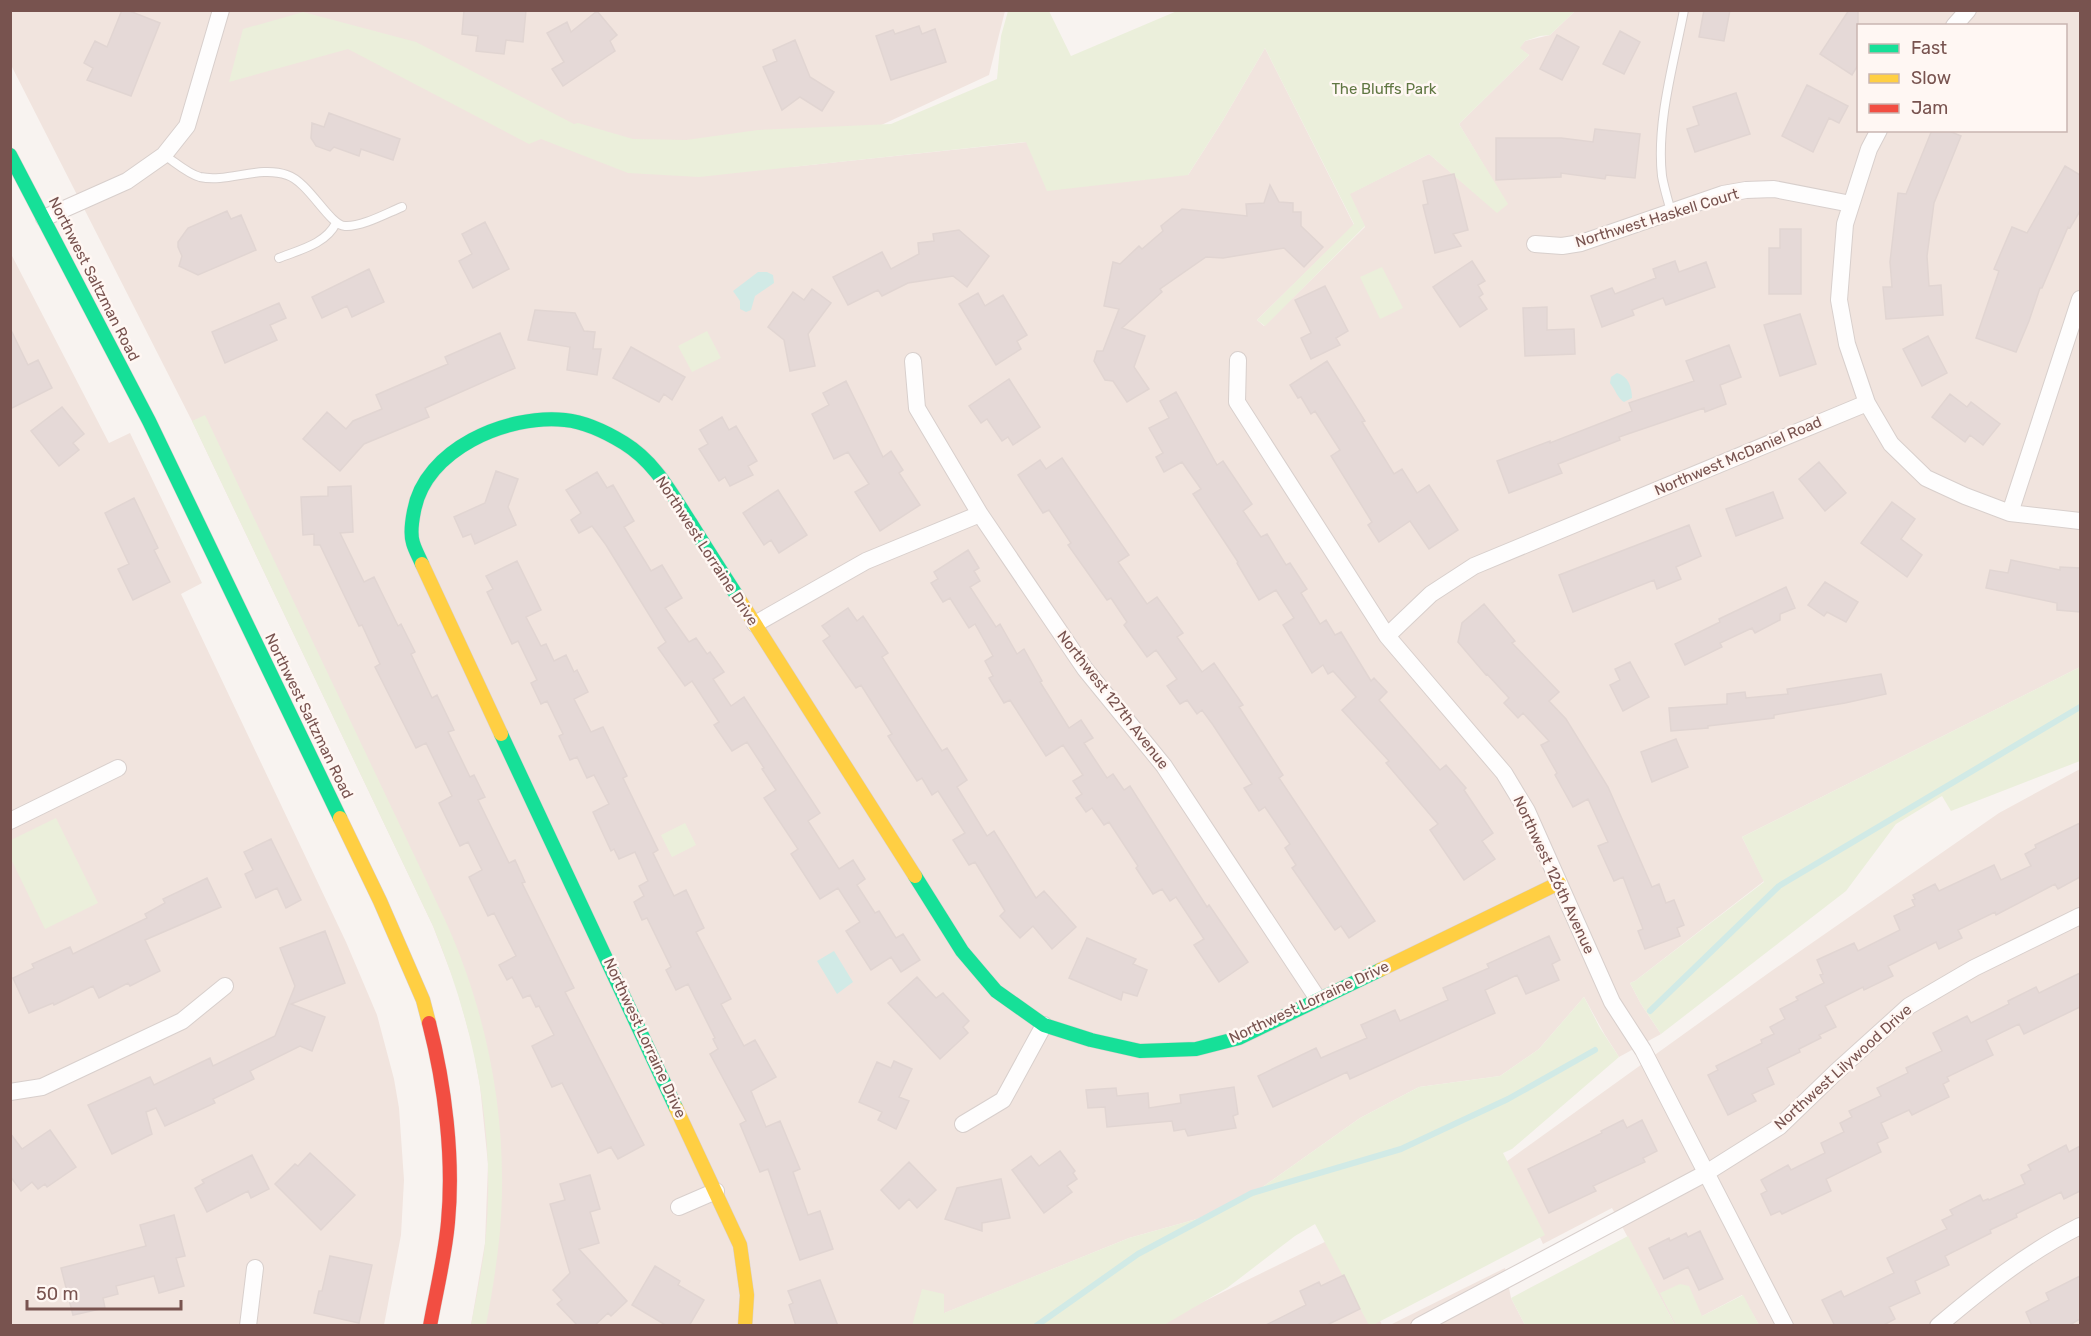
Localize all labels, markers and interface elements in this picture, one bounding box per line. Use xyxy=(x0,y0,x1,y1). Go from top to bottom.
legend xyxy=(1857,24,2067,132)
text: Fast xyxy=(1911,37,1947,59)
text: Slow xyxy=(1911,67,1951,89)
park label: The Bluffs Park xyxy=(1331,80,1437,98)
text: Jam xyxy=(1911,97,1948,119)
street label: Northwest Haskell Court xyxy=(1573,185,1741,251)
street label: Northwest Saltzman Road xyxy=(45,194,143,364)
street label: Northwest McDaniel Road xyxy=(1652,413,1824,499)
street label: Northwest Lorraine Drive xyxy=(652,473,762,629)
street label: Northwest 127th Avenue xyxy=(1053,627,1173,773)
street label: Northwest Saltzman Road xyxy=(261,630,357,802)
street label: Northwest 126th Avenue xyxy=(1509,793,1599,957)
street label: Northwest Lorraine Drive xyxy=(600,955,690,1121)
street label: Northwest Lorraine Drive xyxy=(1226,957,1392,1047)
street label: Northwest Lilywood Drive xyxy=(1771,1000,1915,1134)
scale bar xyxy=(27,1273,182,1311)
text: 50 m xyxy=(36,1283,79,1305)

